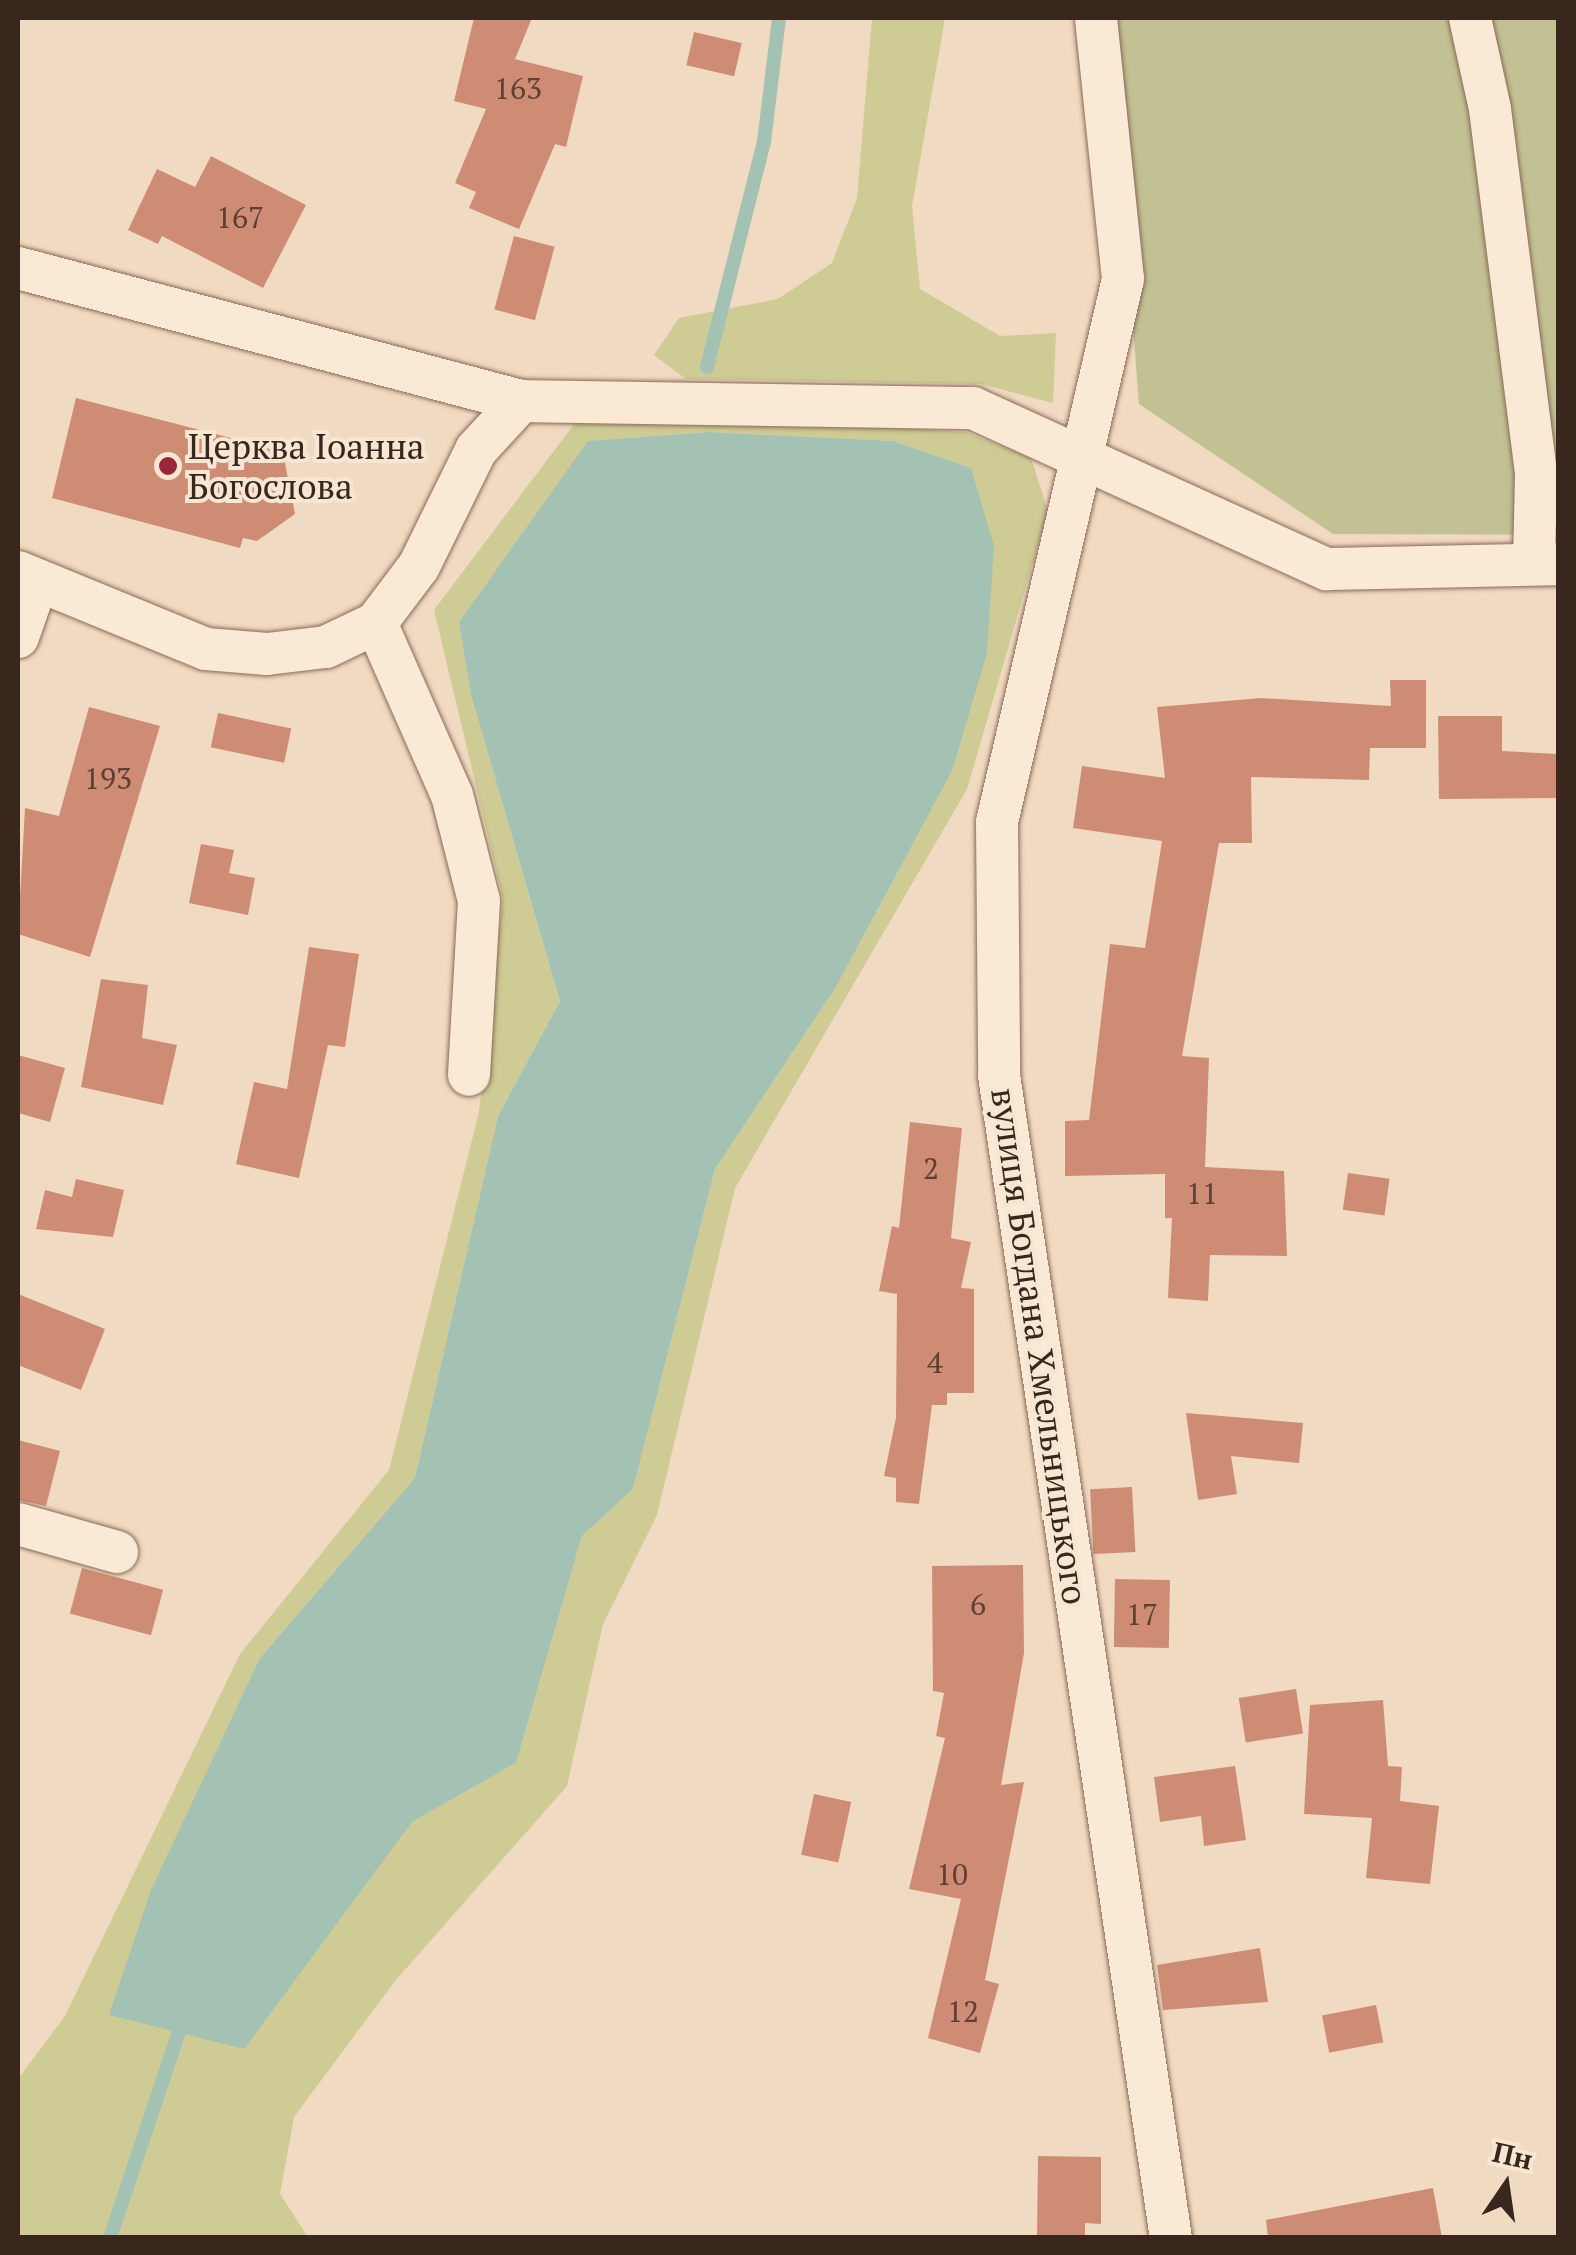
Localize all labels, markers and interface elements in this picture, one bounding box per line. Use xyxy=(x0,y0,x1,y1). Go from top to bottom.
house number: 163 xyxy=(494,70,542,106)
house number: 167 xyxy=(216,199,264,235)
place label: Церква Іоанна Богослова xyxy=(188,425,424,507)
marker: Церква Іоанна Богослова xyxy=(157,455,179,477)
house number: 193 xyxy=(84,760,132,796)
street label: вулиця Богдана Хмельницького xyxy=(983,1085,1097,1607)
house number: 2 xyxy=(923,1150,939,1186)
house number: 11 xyxy=(1186,1175,1218,1211)
house number: 4 xyxy=(927,1344,943,1380)
house number: 6 xyxy=(970,1586,986,1622)
house number: 17 xyxy=(1126,1596,1158,1632)
house number: 10 xyxy=(936,1856,968,1892)
house number: 12 xyxy=(947,1993,979,2029)
text: Пн xyxy=(1489,2133,1536,2178)
north arrow xyxy=(1456,2135,1556,2235)

